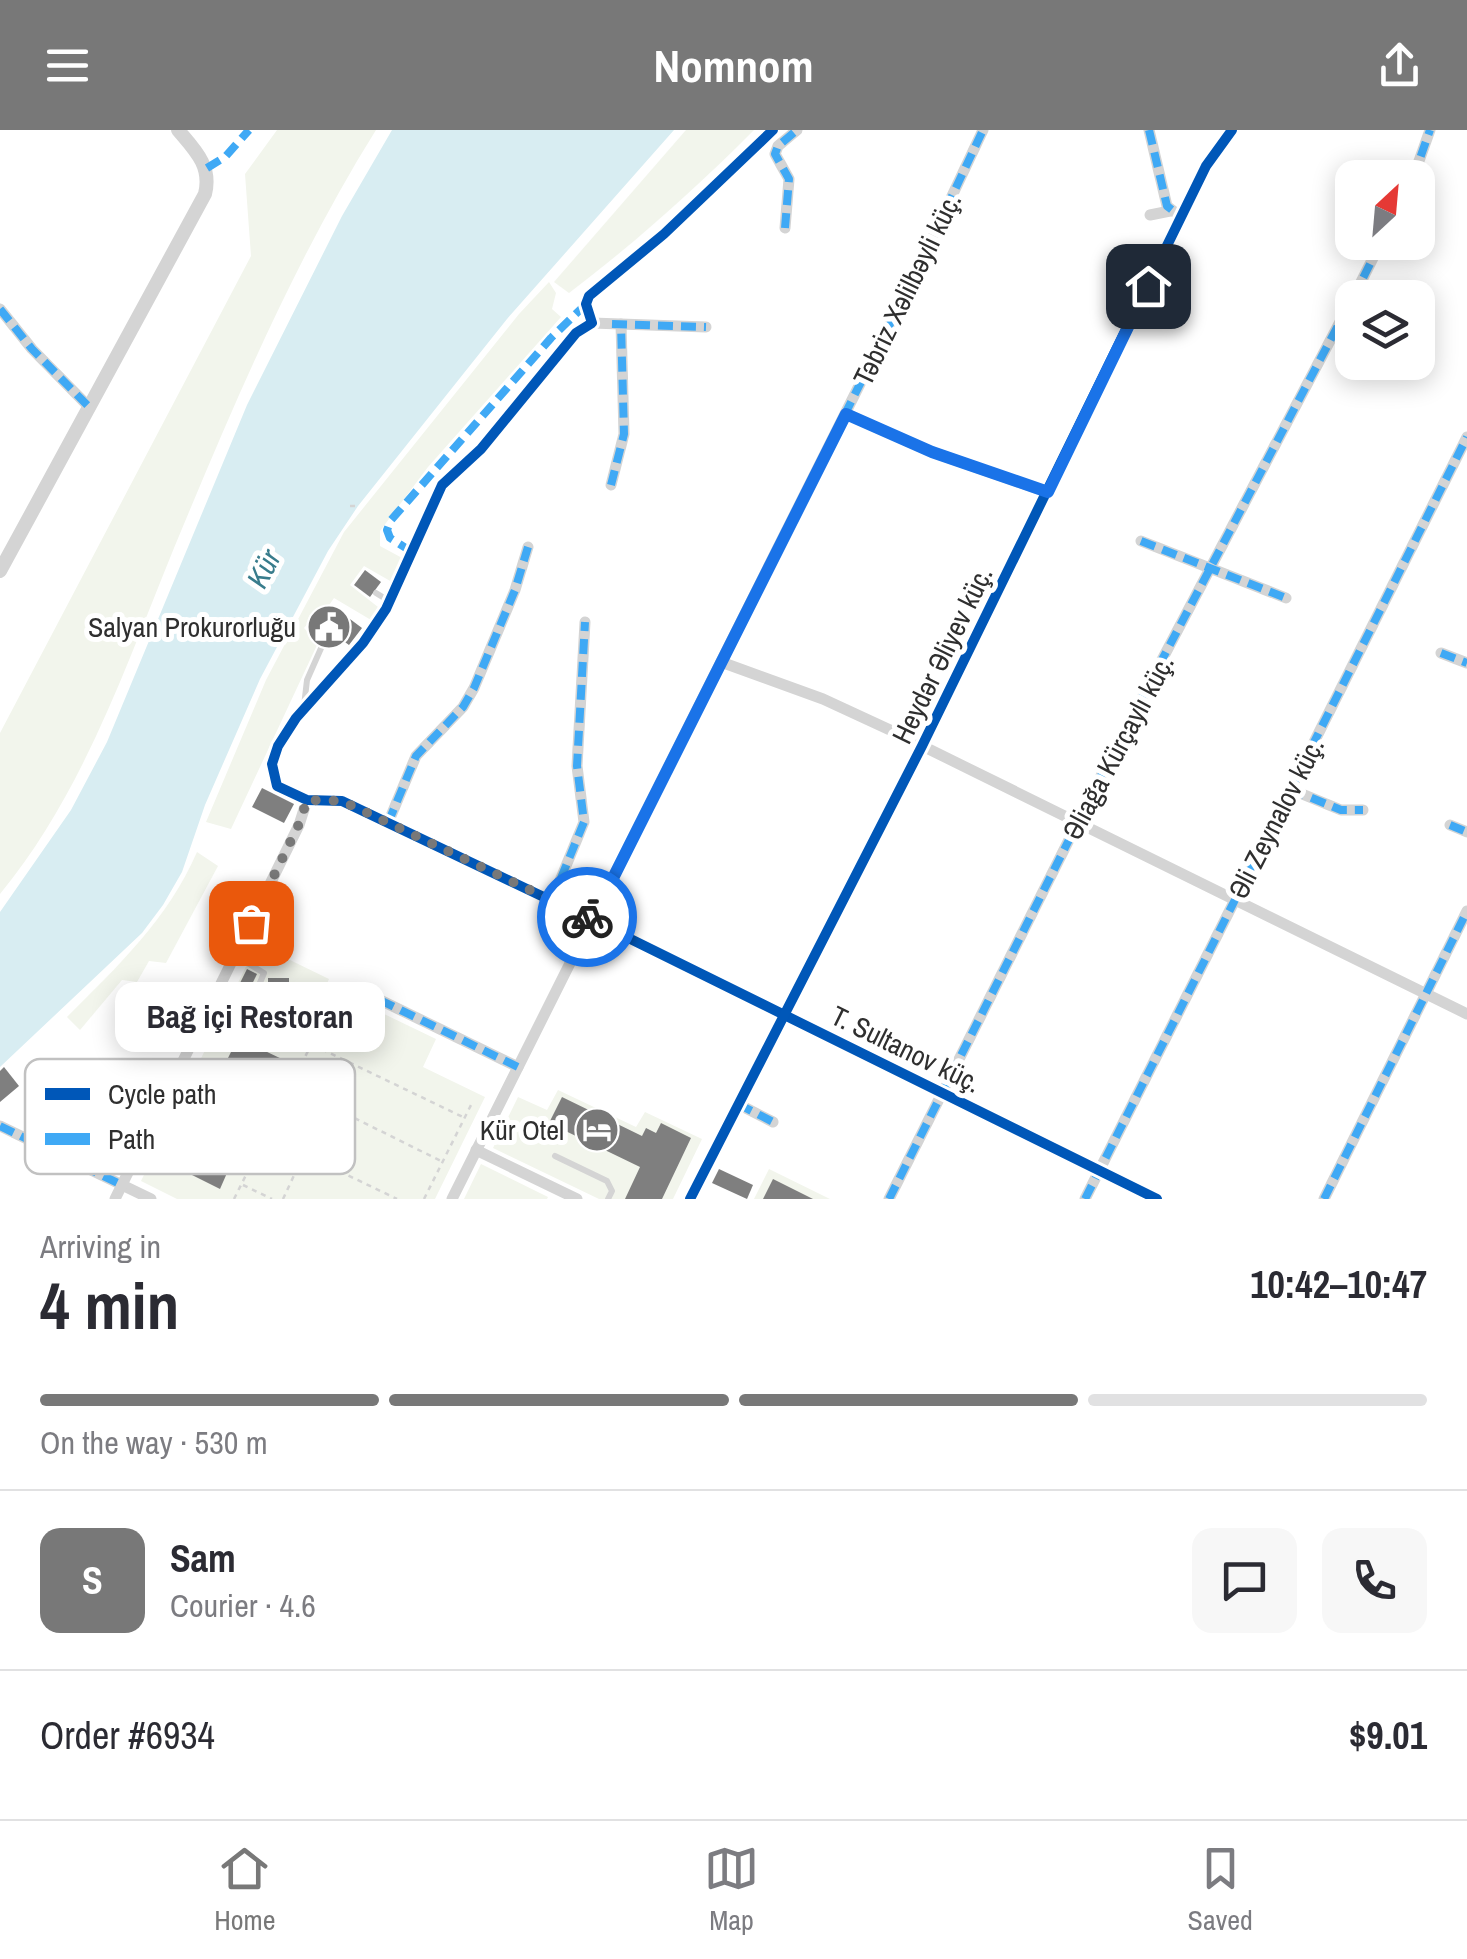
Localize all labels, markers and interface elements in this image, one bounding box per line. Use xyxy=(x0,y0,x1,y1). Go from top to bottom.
text: Nomnom xyxy=(654,35,813,96)
icon: menu xyxy=(40,38,95,93)
icon: share xyxy=(1372,38,1427,93)
north arrow xyxy=(1335,160,1435,260)
map controls xyxy=(1335,160,1435,380)
street label: Təbriz Xəlilbəyli küç. xyxy=(844,186,970,392)
pin xyxy=(1106,244,1191,329)
icon: home xyxy=(1121,259,1176,314)
button: layers xyxy=(1335,280,1435,380)
water label: Kür xyxy=(237,542,290,595)
street label: Heydər Əliyev küç. xyxy=(883,560,1001,750)
public building icon: Salyan Prokurorluğu xyxy=(306,604,352,650)
place label: Salyan Prokurorluğu xyxy=(88,608,296,646)
street label: Əliağa Kürçaylı küç. xyxy=(1053,648,1183,846)
street label: Əli Zeynalov küç. xyxy=(1219,731,1333,905)
courier xyxy=(537,867,637,967)
pin xyxy=(209,881,294,966)
icon: bike xyxy=(560,890,615,945)
icon: bag xyxy=(224,896,279,951)
callout: Bağ içi Restoran xyxy=(116,983,386,1053)
text: Bağ içi Restoran xyxy=(146,995,354,1038)
street label: T. Sultanov küç. xyxy=(825,996,987,1102)
legend xyxy=(25,1059,355,1174)
text: Cycle path xyxy=(108,1075,216,1113)
hotel icon: Kür Otel xyxy=(574,1107,620,1153)
place label: Kür Otel xyxy=(480,1111,564,1149)
text: Path xyxy=(108,1120,155,1158)
text: Arriving in xyxy=(40,1225,161,1268)
text: 10:42–10:47 xyxy=(1250,1259,1427,1310)
text: 4 min xyxy=(40,1262,179,1349)
text: On the way · 530 m xyxy=(40,1421,268,1464)
button: chat xyxy=(1192,1528,1297,1633)
button: phone xyxy=(1322,1528,1427,1633)
text: Sam xyxy=(170,1533,236,1584)
text: S xyxy=(82,1555,103,1606)
text: Courier · 4.6 xyxy=(170,1584,316,1627)
text: Order #6934 xyxy=(40,1710,215,1761)
text: $9.01 xyxy=(1349,1710,1427,1761)
tab: Home xyxy=(214,1841,276,1939)
tab: Map xyxy=(704,1841,759,1939)
tab: Saved xyxy=(1188,1841,1253,1939)

